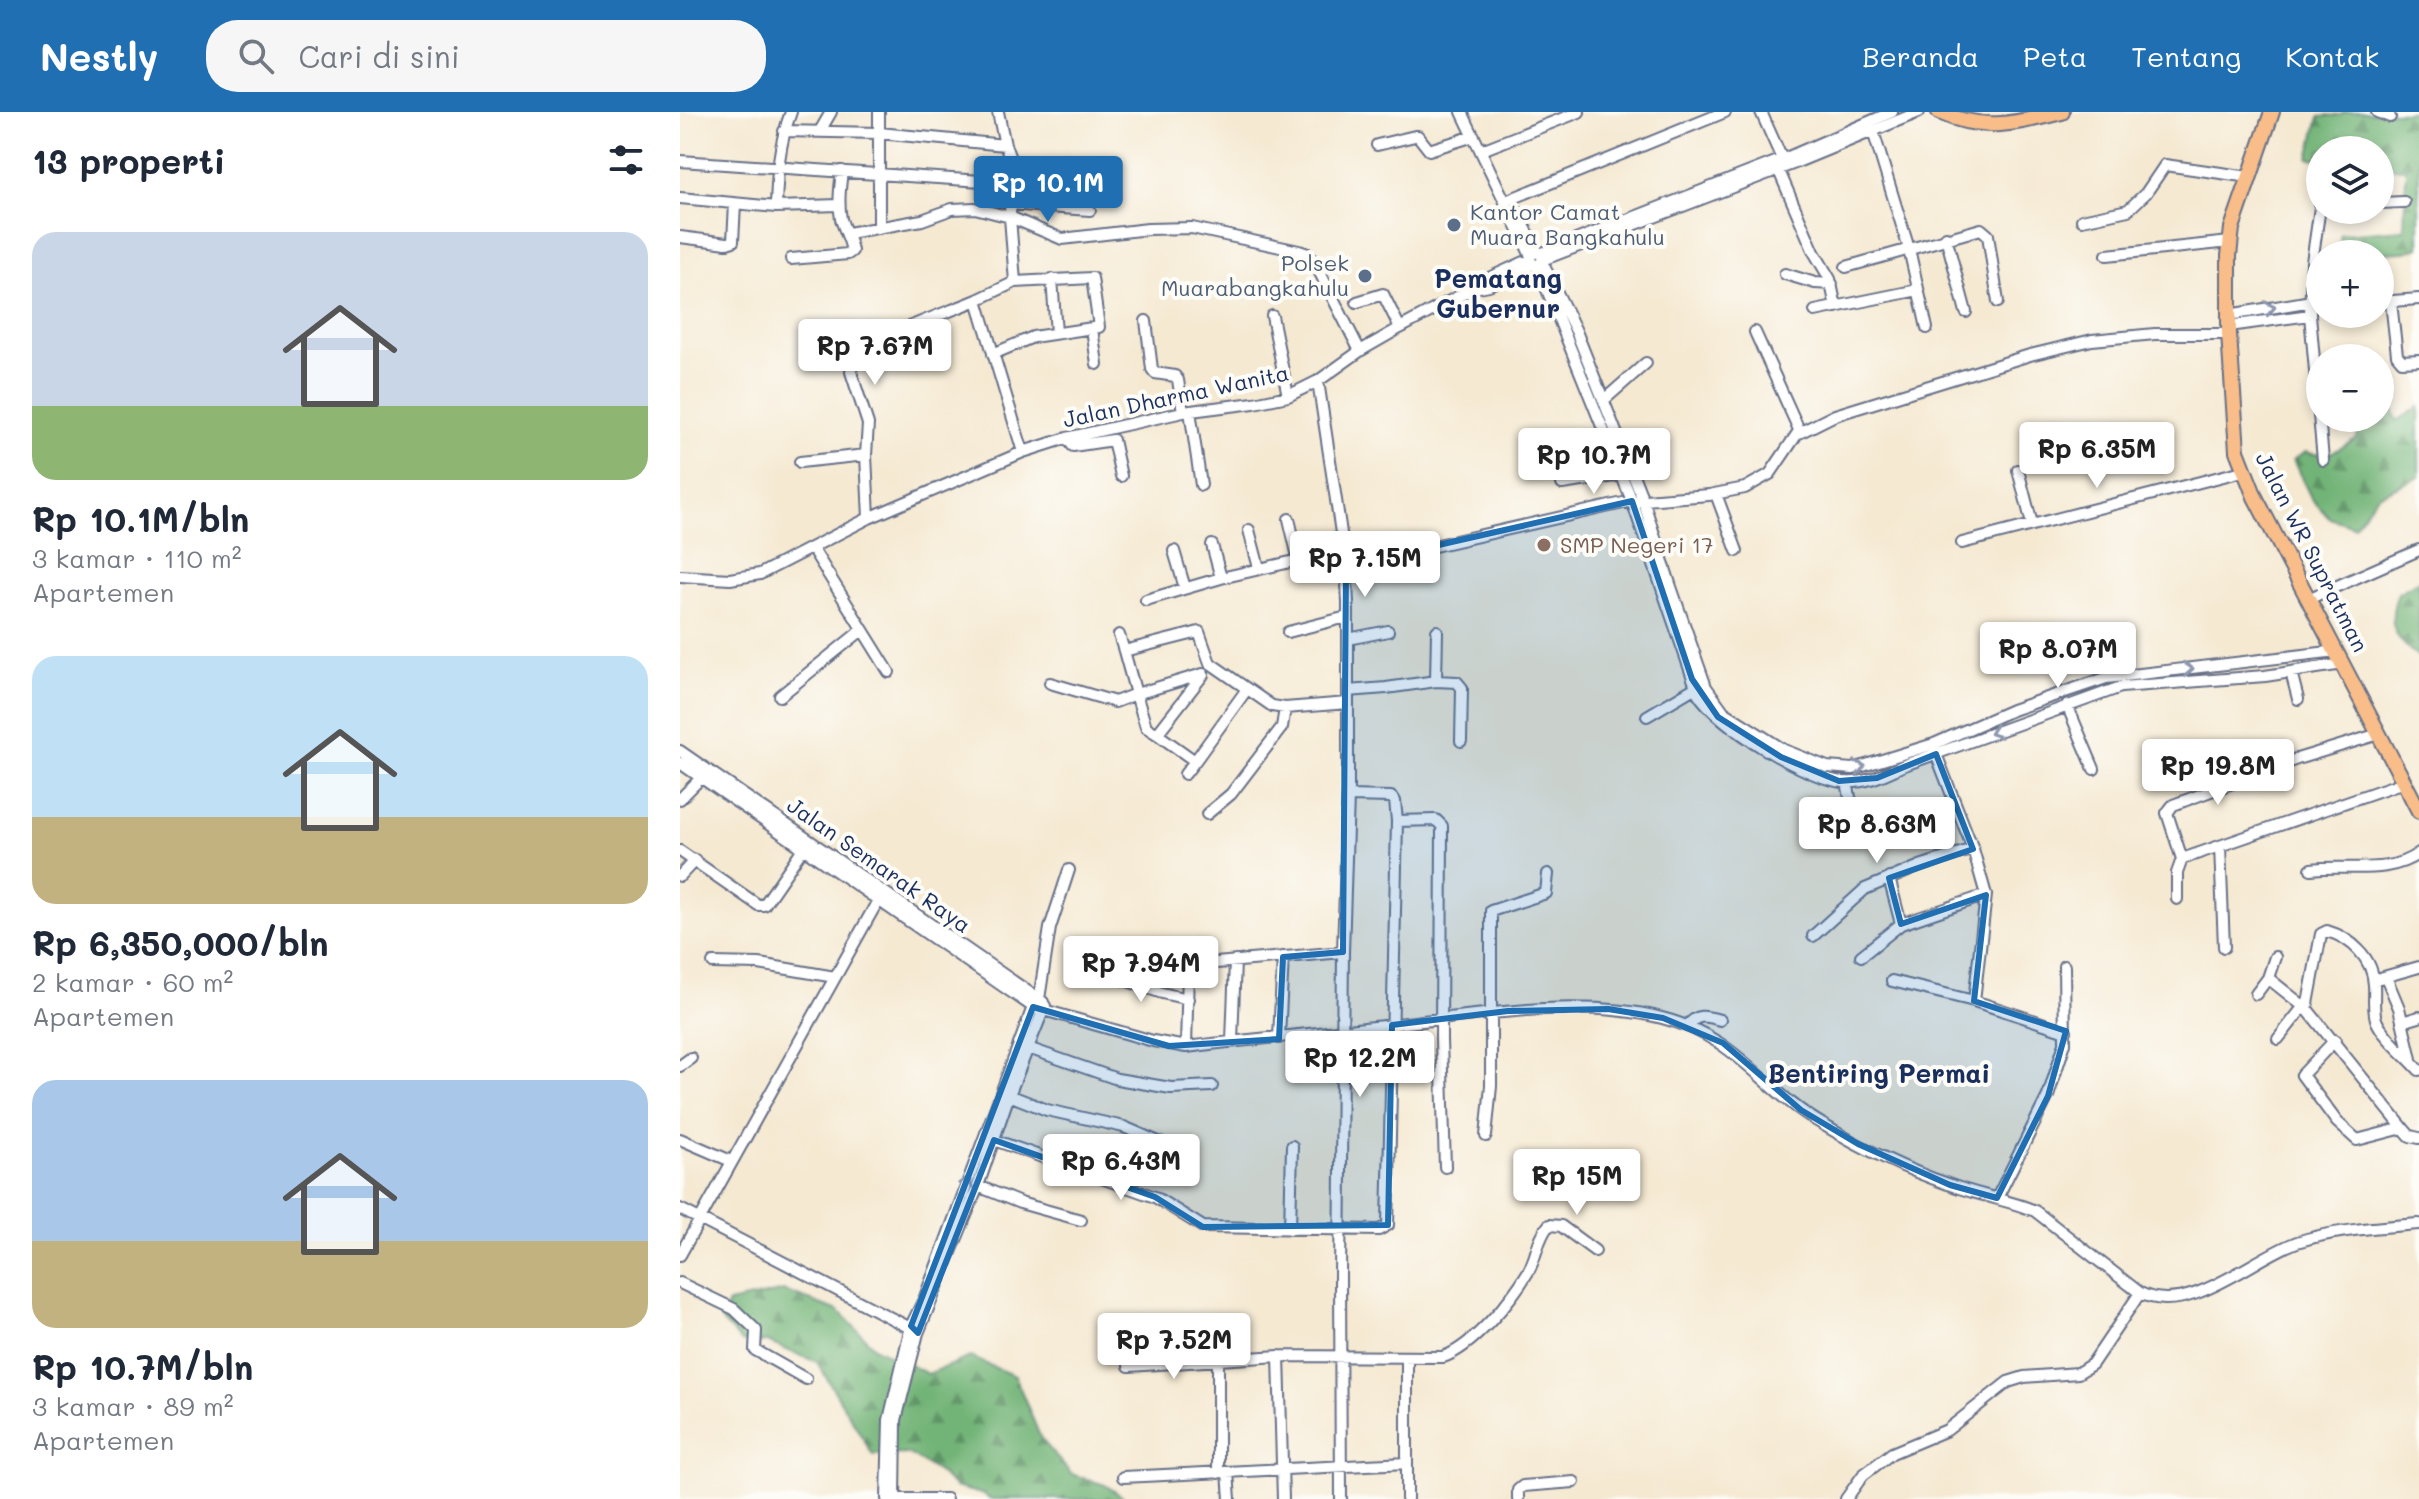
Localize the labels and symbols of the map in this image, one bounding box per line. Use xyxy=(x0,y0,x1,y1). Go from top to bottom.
pin: Rp 10.1M xyxy=(965,156,1131,224)
place label: Kantor Camat Muara Bangkahulu xyxy=(1470,197,1665,251)
marker: Kantor Camat Muara Bangkahulu xyxy=(1445,216,1463,234)
place label: Polsek Muarabangkahulu xyxy=(1161,248,1349,302)
district label: Pematang Gubernur xyxy=(1434,261,1562,325)
marker: Polsek Muarabangkahulu xyxy=(1356,267,1374,285)
one-way arrow xyxy=(2263,300,2277,317)
pin: Rp 7.67M xyxy=(792,319,958,387)
street label: Jalan Dharma Wanita xyxy=(1060,357,1291,434)
pin: Rp 6.35M xyxy=(2014,422,2180,490)
pin: Rp 10.7M xyxy=(1511,428,1677,496)
street label: Jalan WR Supratman xyxy=(2249,447,2375,657)
place label: SMP Negeri 17 xyxy=(1560,530,1714,559)
pin: Rp 7.15M xyxy=(1282,531,1448,599)
marker: SMP Negeri 17 xyxy=(1535,536,1553,554)
pin: Rp 8.07M xyxy=(1975,622,2141,690)
one-way arrow xyxy=(2182,660,2195,677)
one-way arrow xyxy=(1989,722,2003,739)
pin: Rp 19.8M xyxy=(2135,739,2301,807)
one-way arrow xyxy=(1853,759,1867,776)
street label: Jalan Semarak Raya xyxy=(782,790,977,939)
pin: Rp 8.63M xyxy=(1794,797,1960,865)
pin: Rp 7.94M xyxy=(1058,936,1224,1004)
pin: Rp 12.2M xyxy=(1277,1031,1443,1099)
district label: Bentiring Permai xyxy=(1768,1056,1990,1090)
pin: Rp 6.43M xyxy=(1038,1134,1204,1202)
pin: Rp 15M xyxy=(1512,1149,1642,1217)
one-way arrow xyxy=(957,1176,974,1190)
pin: Rp 7.52M xyxy=(1091,1313,1257,1381)

